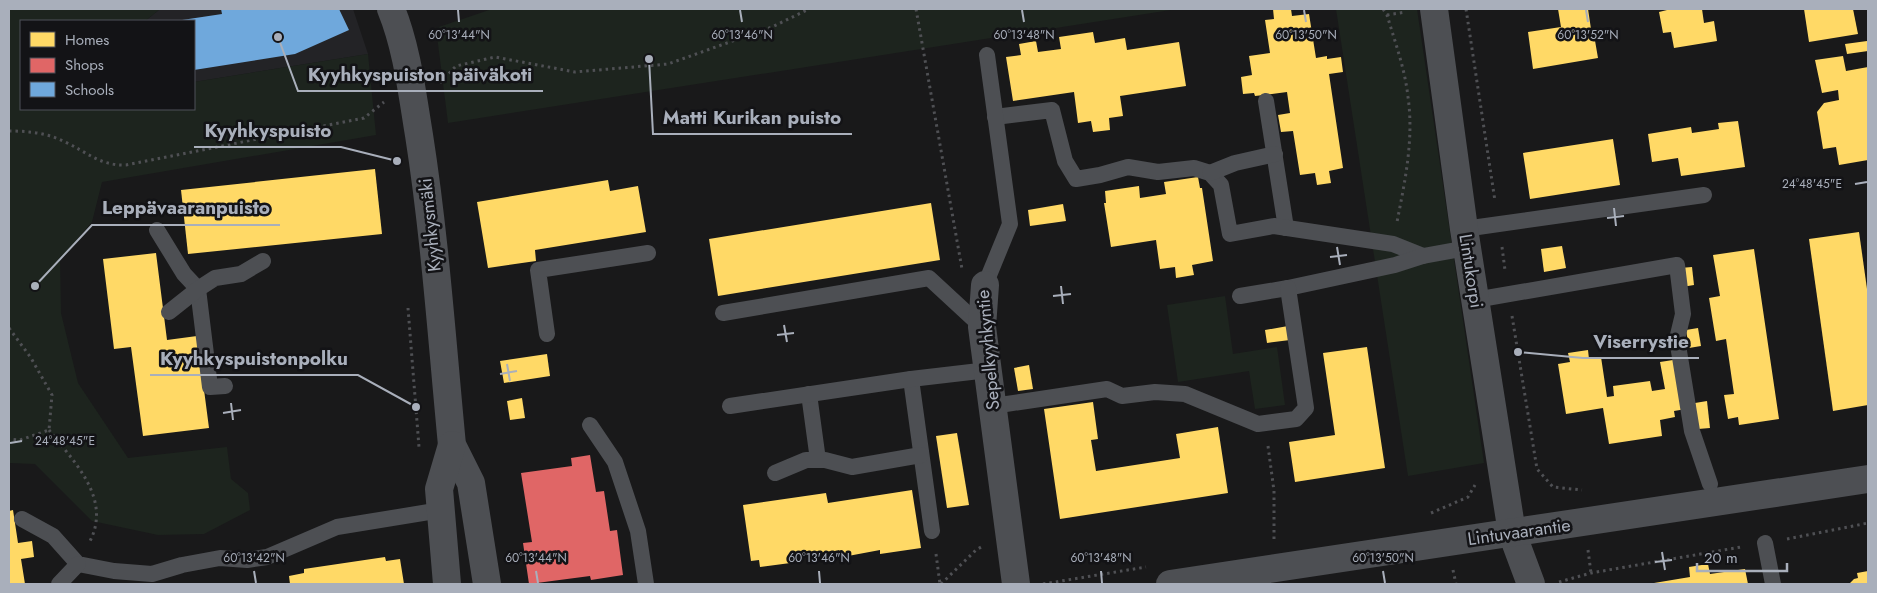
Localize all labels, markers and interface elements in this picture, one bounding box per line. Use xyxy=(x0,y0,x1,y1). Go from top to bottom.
legend xyxy=(20,20,195,110)
text: 60°13'44"N xyxy=(428,26,490,44)
text: 60°13'46"N xyxy=(711,26,773,44)
text: 60°13'48"N xyxy=(993,26,1055,44)
text: 60°13'50"N xyxy=(1275,26,1337,44)
text: 60°13'52"N xyxy=(1557,26,1619,44)
text: Homes xyxy=(65,29,109,51)
text: Shops xyxy=(65,54,104,76)
callout: Kyyhkyspuiston päiväkoti xyxy=(298,57,543,91)
text: Kyyhkyspuiston päiväkoti xyxy=(308,61,532,88)
text: Schools xyxy=(65,79,114,101)
callout: Matti Kurikan puisto xyxy=(653,100,852,134)
text: Matti Kurikan puisto xyxy=(663,104,841,131)
callout: Kyyhkyspuisto xyxy=(194,113,341,147)
text: Kyyhkyspuisto xyxy=(204,117,332,144)
text: 24°48'45"E xyxy=(1782,175,1842,193)
street label: Kyyhkysmäki xyxy=(412,177,448,273)
callout: Leppävaaranpuisto xyxy=(92,191,280,225)
text: Leppävaaranpuisto xyxy=(102,194,270,221)
street label: Lintukorpi xyxy=(1452,232,1490,310)
street label: Sepelkyyhkyntie xyxy=(970,289,1006,411)
callout: Viserrystie xyxy=(1583,324,1699,358)
text: Viserrystie xyxy=(1592,328,1689,355)
callout: Kyyhkyspuistonpolku xyxy=(150,341,358,375)
text: Kyyhkyspuistonpolku xyxy=(160,345,348,372)
text: 24°48'45"E xyxy=(35,432,95,450)
street label: Lintuvaarantie xyxy=(1466,512,1572,552)
scale bar xyxy=(1697,540,1787,572)
text: 20 m xyxy=(1704,547,1738,569)
text: 60°13'42"N xyxy=(223,549,285,567)
text: 60°13'44"N xyxy=(505,549,567,567)
text: 60°13'46"N xyxy=(788,549,850,567)
text: 60°13'48"N xyxy=(1070,549,1132,567)
text: 60°13'50"N xyxy=(1352,549,1414,567)

